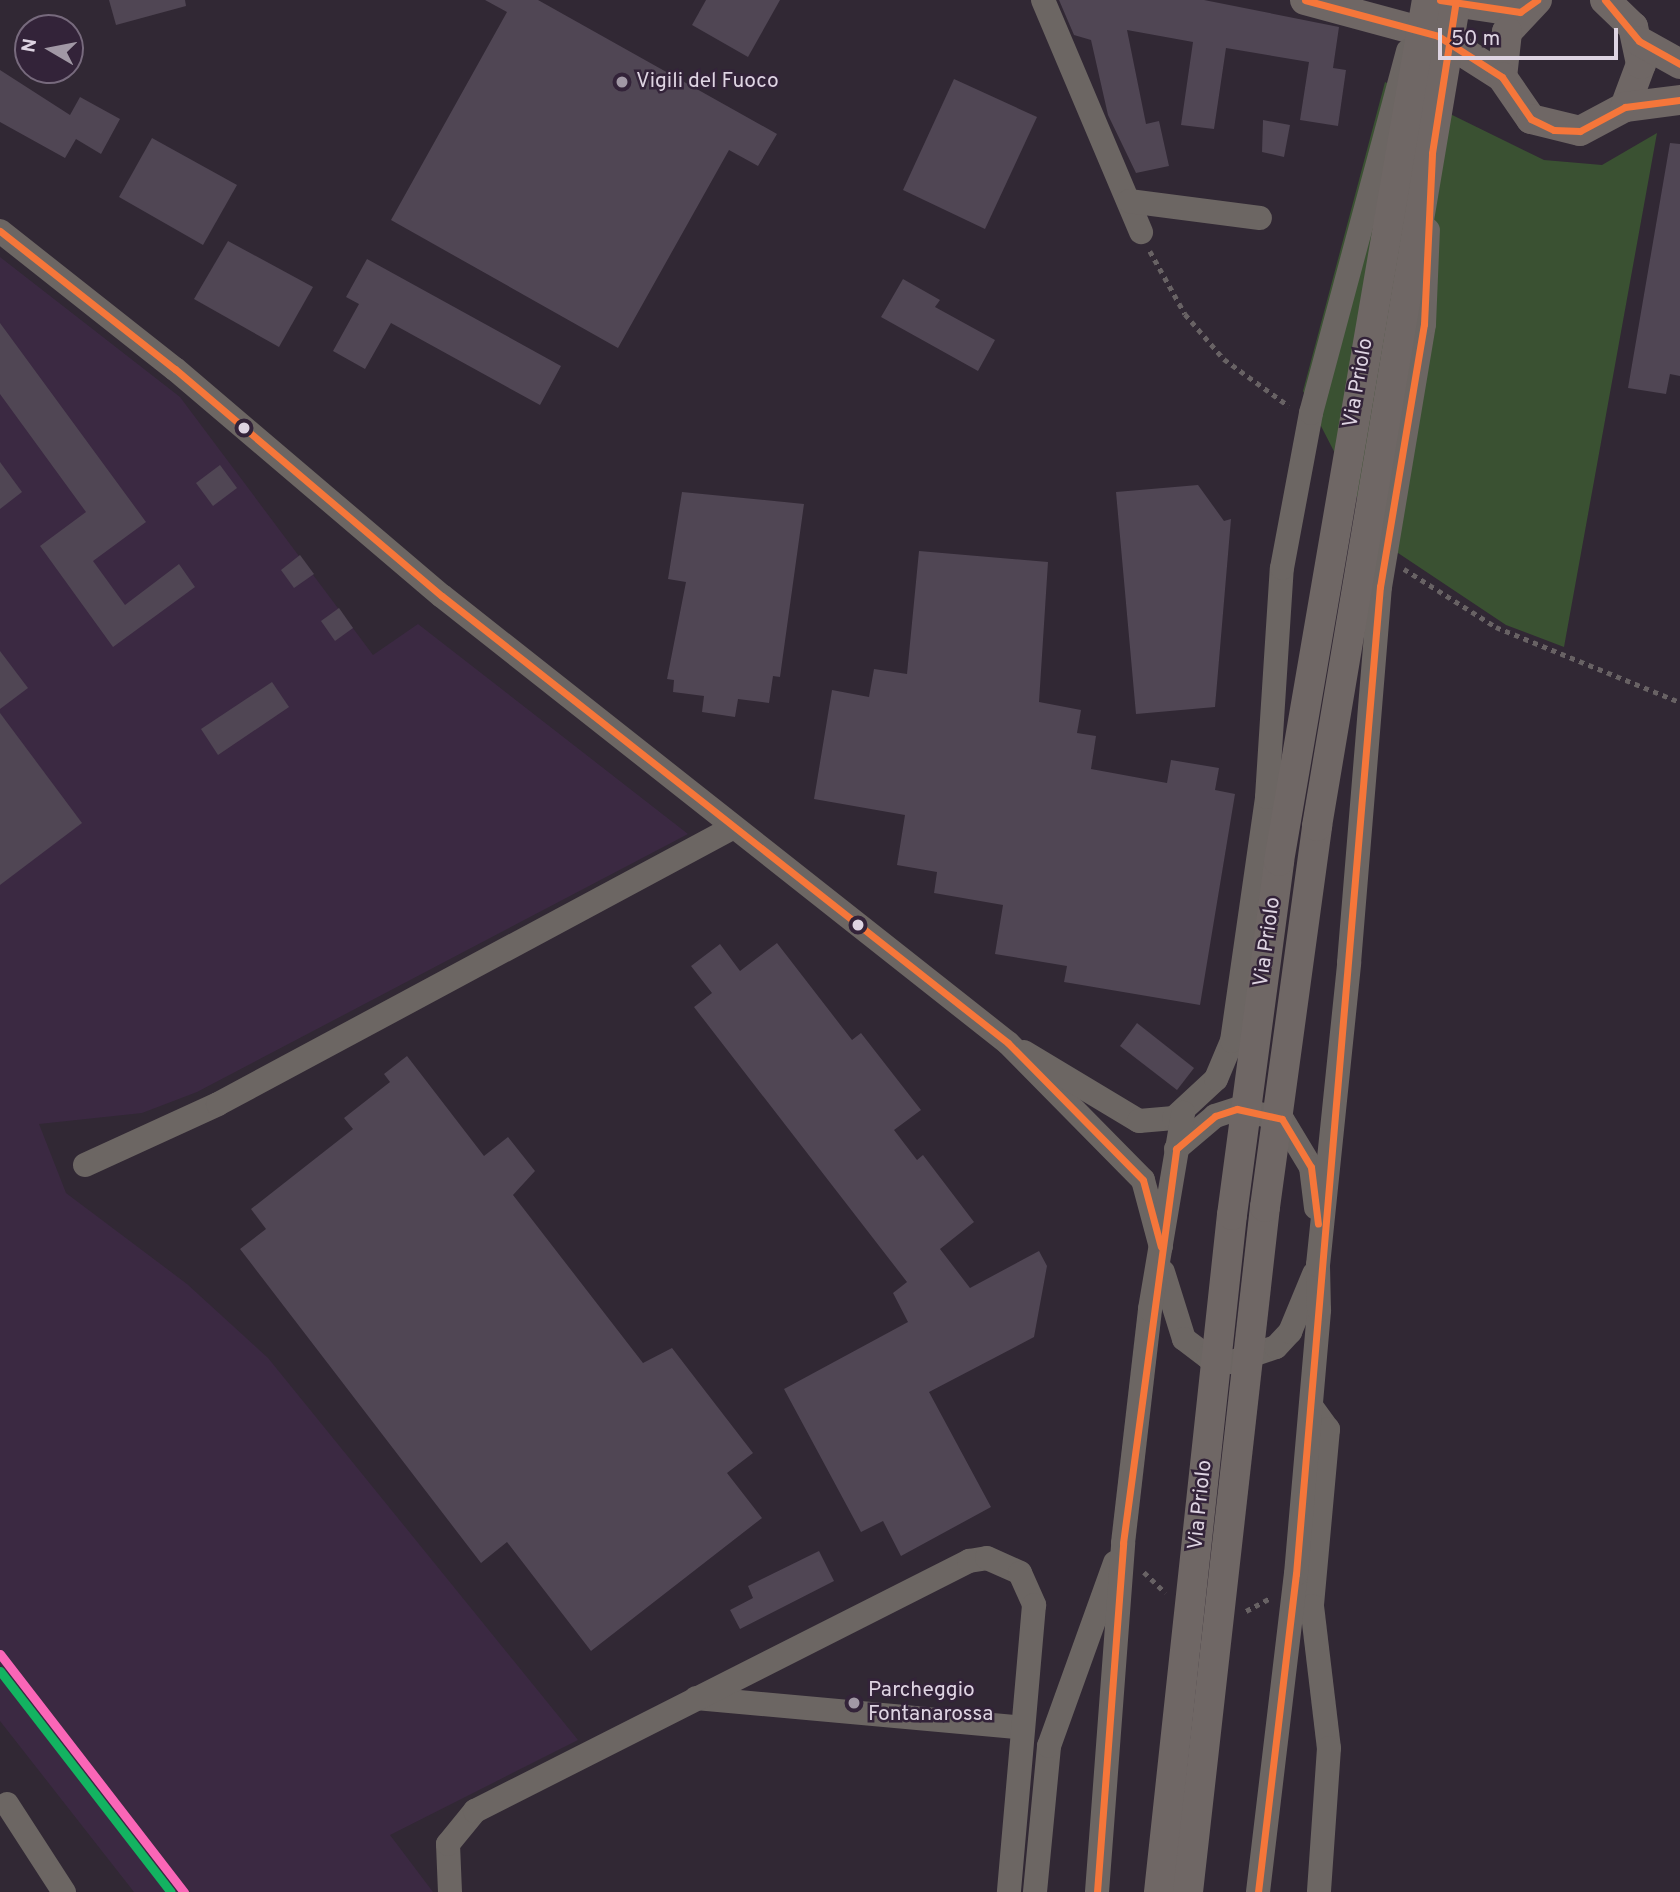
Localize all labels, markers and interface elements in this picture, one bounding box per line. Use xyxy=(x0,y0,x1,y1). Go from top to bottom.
north arrow xyxy=(14,14,84,84)
scale bar xyxy=(1442,14,1622,58)
text: 50 m xyxy=(1451,26,1500,53)
text: N xyxy=(17,37,43,55)
place label: Vigili del Fuoco xyxy=(636,69,779,95)
marker: Vigili del Fuoco xyxy=(614,74,630,90)
street label: Via Priolo xyxy=(1339,336,1379,430)
unlabelled marker xyxy=(237,421,251,435)
street label: Via Priolo xyxy=(1249,895,1287,989)
unlabelled marker xyxy=(851,918,865,932)
street label: Via Priolo xyxy=(1184,1459,1218,1551)
place label: Parcheggio Fontanarossa xyxy=(868,1678,993,1728)
marker: Parcheggio Fontanarossa xyxy=(846,1695,862,1711)

